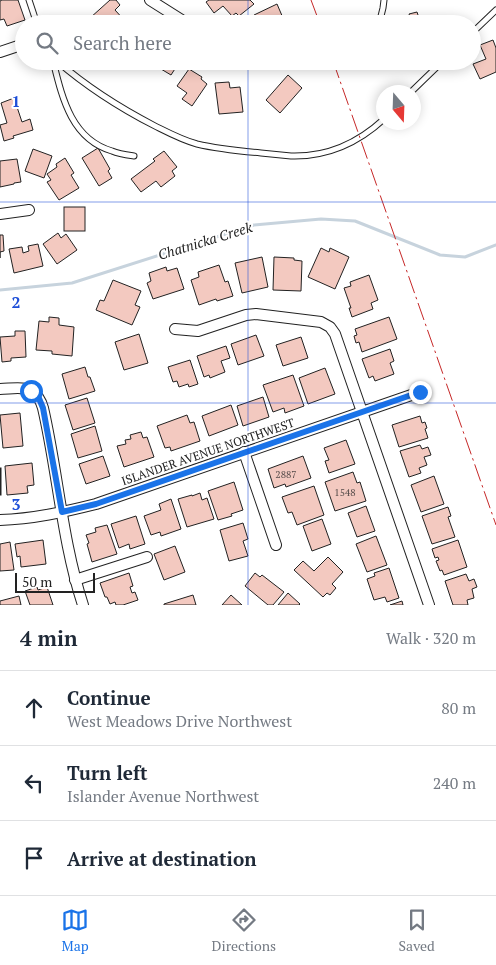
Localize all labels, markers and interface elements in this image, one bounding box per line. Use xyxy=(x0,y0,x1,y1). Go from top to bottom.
search box xyxy=(15,15,481,70)
icon: search xyxy=(33,29,61,57)
text: Search here xyxy=(73,30,172,55)
north arrow xyxy=(376,85,421,130)
text: 1 xyxy=(11,90,21,112)
water label: Chatnicka Creek xyxy=(155,217,254,264)
text: 2 xyxy=(11,291,21,313)
route start xyxy=(20,380,43,403)
route end xyxy=(409,381,432,404)
street label: ISLANDER AVENUE NORTHWEST xyxy=(119,415,297,488)
house number: 2887 xyxy=(275,468,297,481)
house number: 1548 xyxy=(334,486,356,499)
text: 3 xyxy=(11,493,21,515)
scale bar xyxy=(15,570,95,593)
text: 50 m xyxy=(22,572,52,591)
text: 4 min xyxy=(20,624,77,652)
text: Walk · 320 m xyxy=(386,627,476,649)
text: Continue xyxy=(67,685,151,710)
icon: ahead xyxy=(20,694,48,722)
text: 80 m xyxy=(441,697,476,719)
text: West Meadows Drive Northwest xyxy=(67,710,292,732)
text: Turn left xyxy=(67,760,148,785)
icon: left xyxy=(20,769,48,797)
text: 240 m xyxy=(433,772,476,794)
text: Islander Avenue Northwest xyxy=(67,785,259,807)
icon: arrive xyxy=(20,844,48,872)
text: Arrive at destination xyxy=(67,846,256,871)
tab: Map xyxy=(61,906,89,955)
tab: Directions xyxy=(212,906,276,955)
tab: Saved xyxy=(399,906,435,955)

